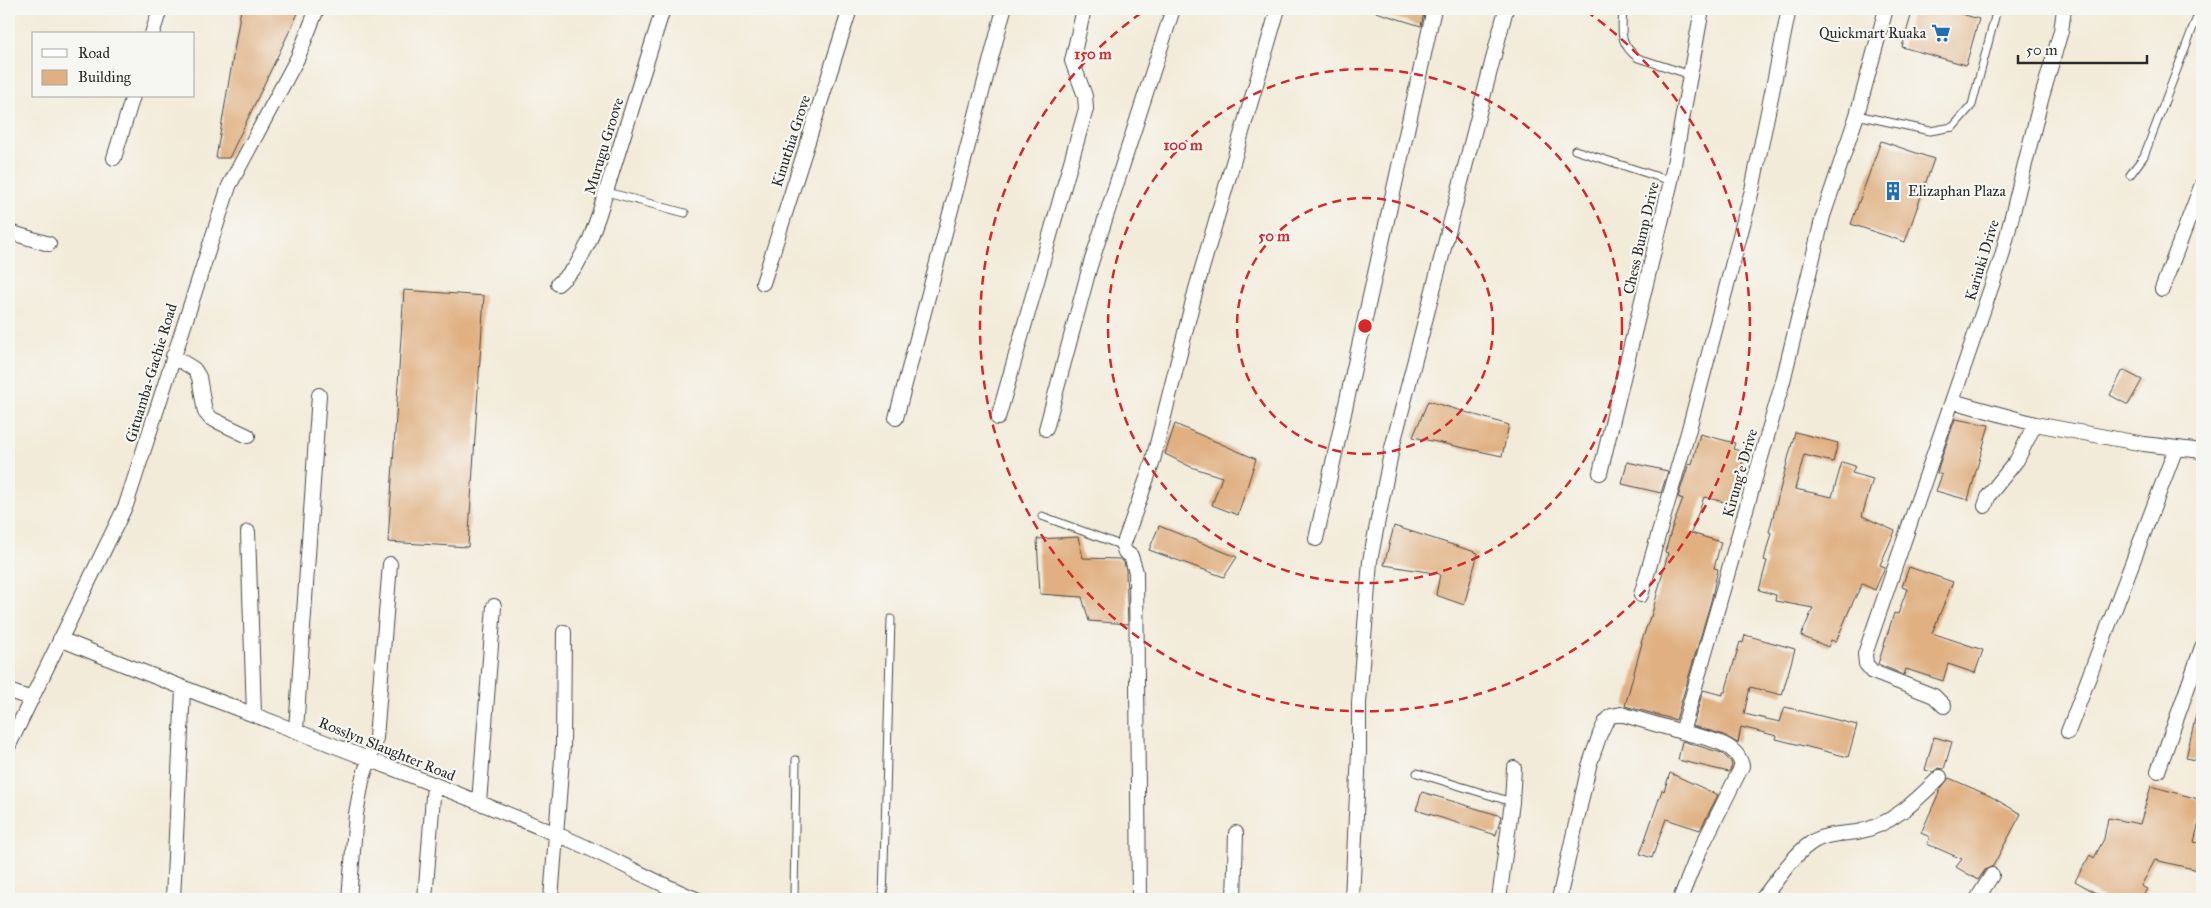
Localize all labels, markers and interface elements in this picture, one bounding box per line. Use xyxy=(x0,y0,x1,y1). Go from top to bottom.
supermarket icon: Quickmart Ruaka xyxy=(1930,22,1952,44)
place label: Quickmart Ruaka xyxy=(1819,24,1927,42)
legend xyxy=(32,32,195,98)
scale bar xyxy=(2018,32,2147,64)
text: 50 m xyxy=(2026,41,2058,59)
text: Road xyxy=(78,44,110,62)
text: 150 m xyxy=(1074,45,1112,63)
text: Building xyxy=(78,68,132,86)
street label: Kinuthia Grove xyxy=(768,93,814,189)
street label: Murugu Groove xyxy=(581,95,627,197)
text: 100 m xyxy=(1163,136,1203,154)
street label: Chess Bump Drive xyxy=(1619,180,1663,296)
building icon: Elizaphan Plaza xyxy=(1882,180,1904,202)
place label: Elizaphan Plaza xyxy=(1908,182,2007,200)
street label: Kariuki Drive xyxy=(1961,217,2003,303)
text: 50 m xyxy=(1258,227,1290,245)
street label: Gituamba-Gachie Road xyxy=(121,301,181,445)
centre of rings xyxy=(1356,317,1374,335)
street label: Kirung'e Drive xyxy=(1719,427,1761,519)
street label: Rosslyn Slaughter Road xyxy=(316,713,458,785)

